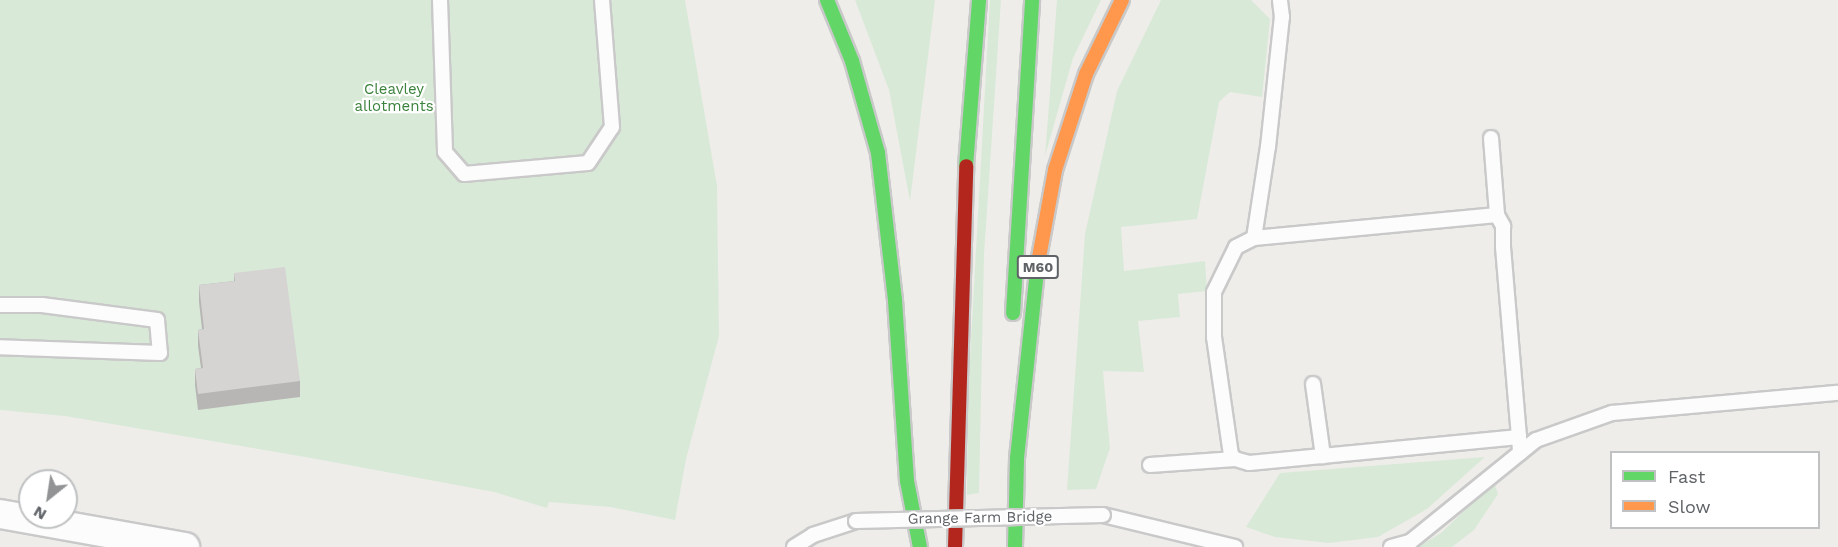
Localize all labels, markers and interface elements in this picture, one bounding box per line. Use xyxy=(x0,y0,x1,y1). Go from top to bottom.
park label: Cleavley allotments xyxy=(354,80,434,115)
road number: M60 xyxy=(1016,256,1060,278)
legend xyxy=(1610,451,1820,529)
text: Fast xyxy=(1668,466,1705,487)
north arrow xyxy=(18,469,78,529)
text: Slow xyxy=(1668,496,1711,517)
text: N xyxy=(30,502,50,524)
street label: Grange Farm Bridge xyxy=(908,508,1052,528)

